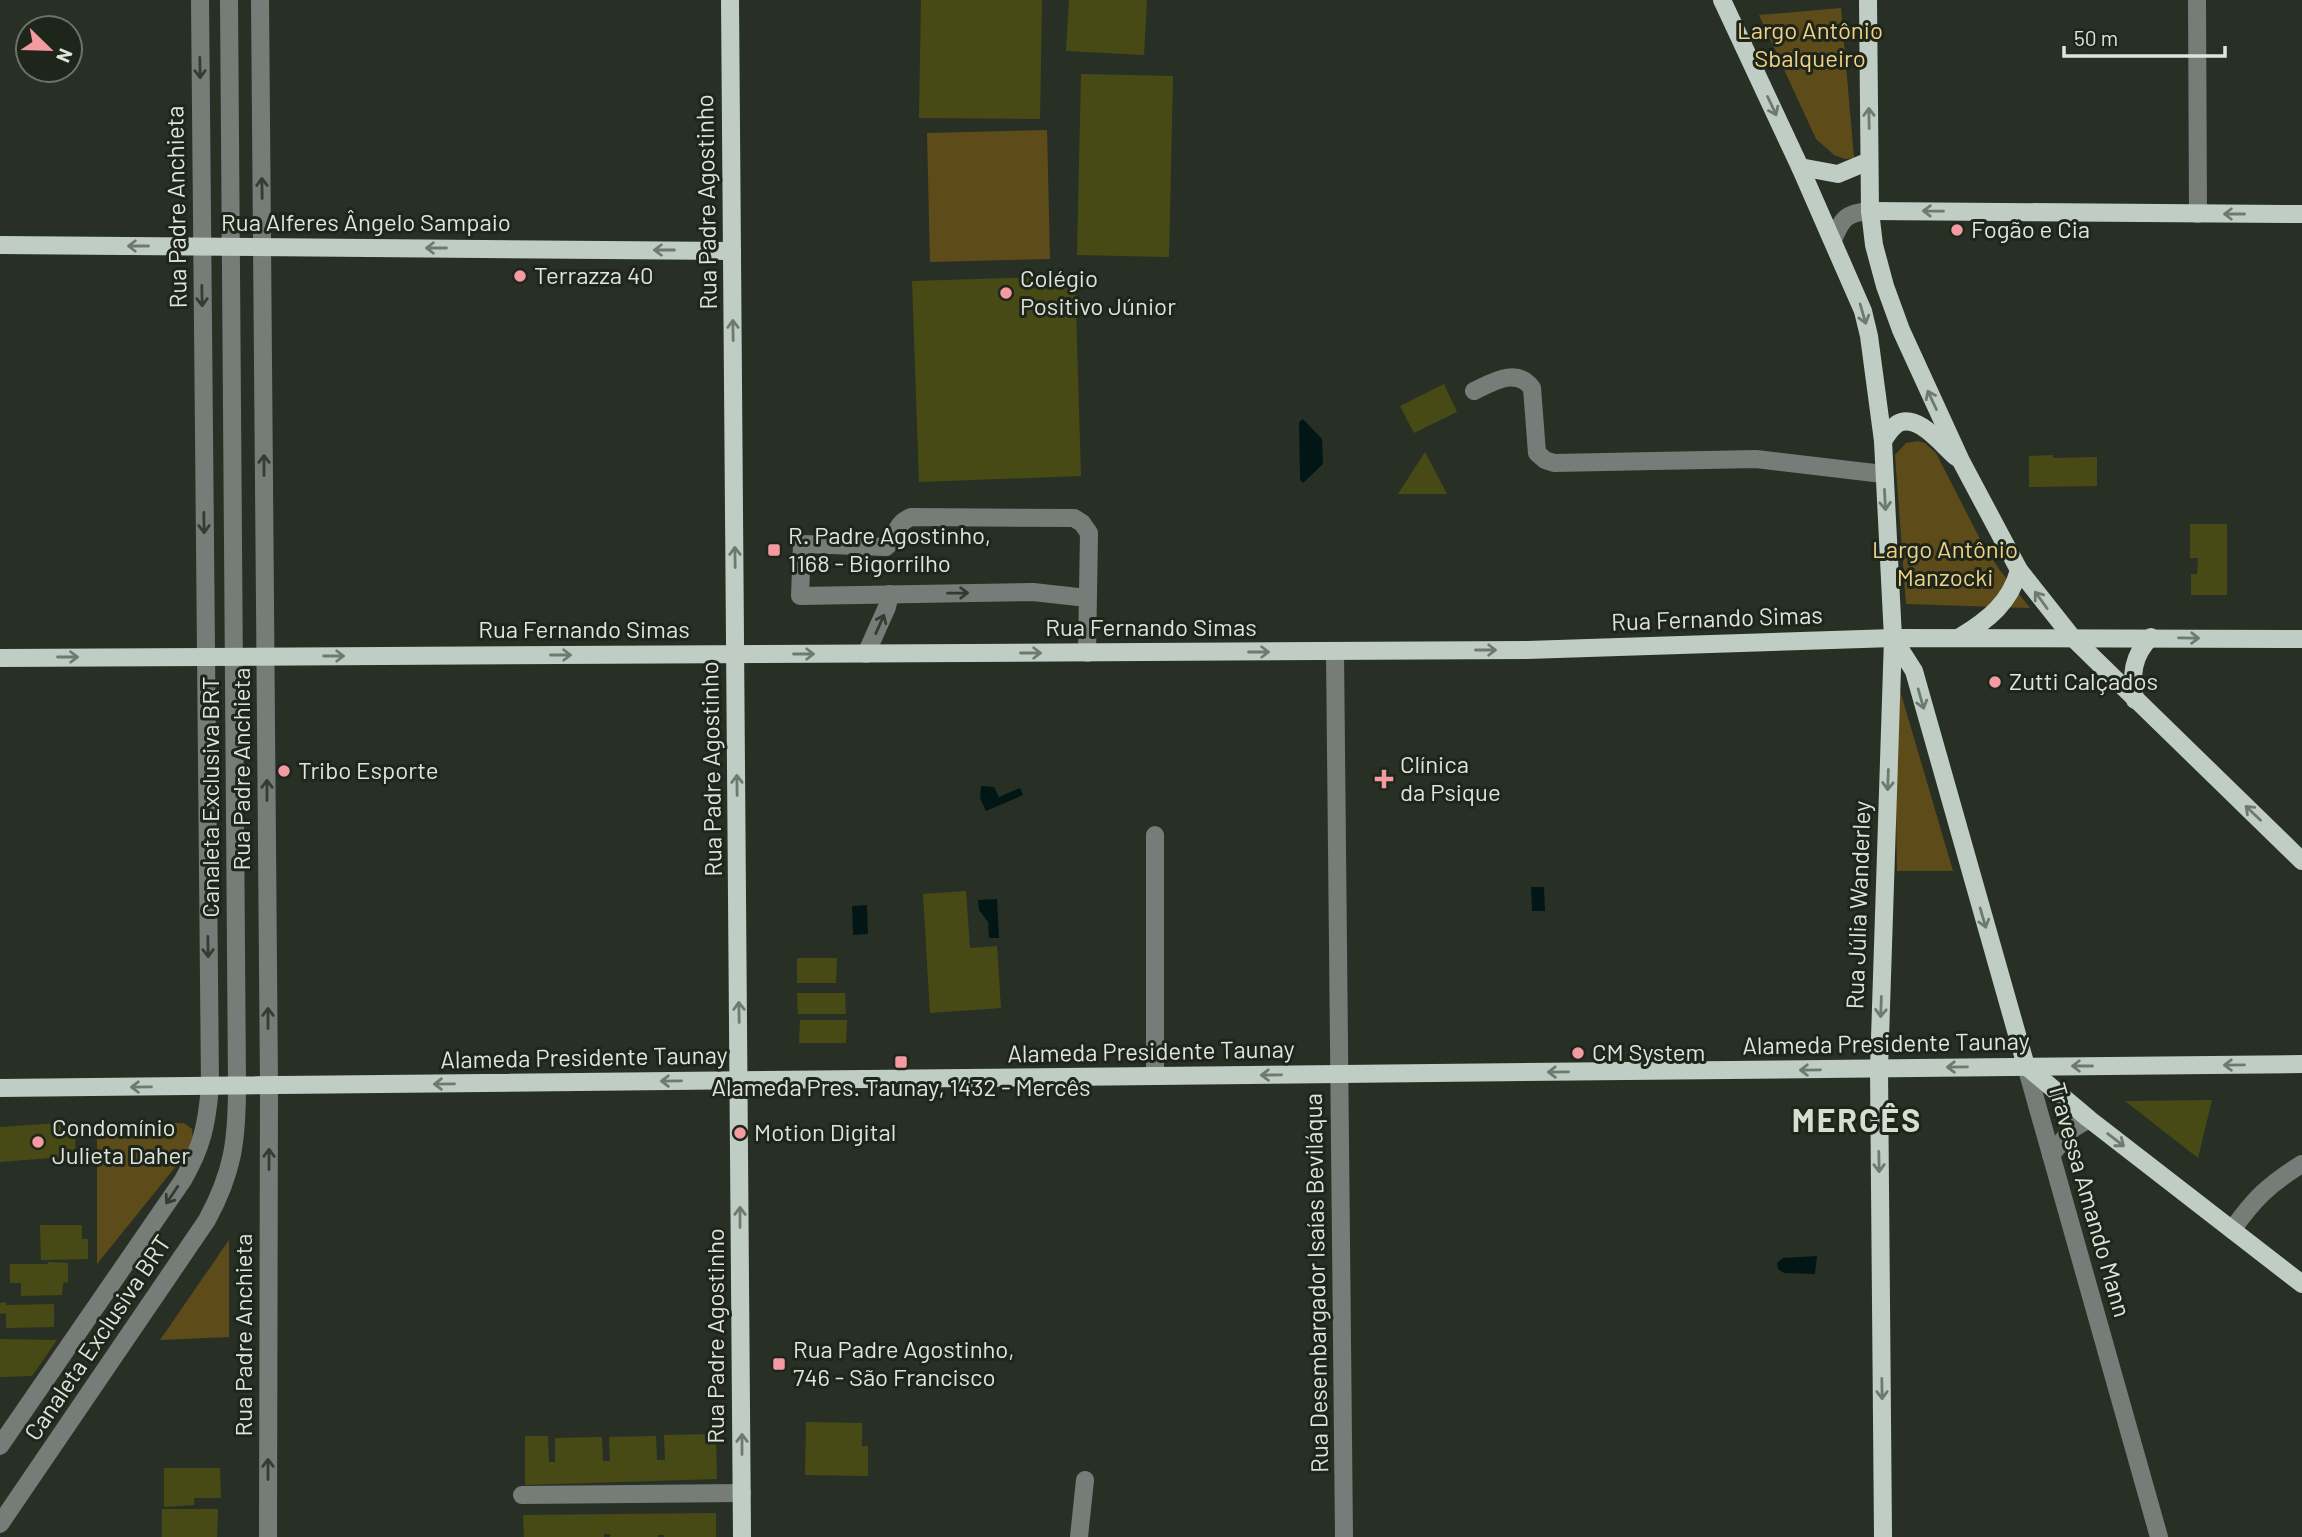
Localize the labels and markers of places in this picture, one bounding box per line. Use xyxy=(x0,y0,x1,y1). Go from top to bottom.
place label: Fogão e Cia xyxy=(1971,214,2090,243)
marker: Fogão e Cia xyxy=(1949,222,1965,238)
place label: Terrazza 40 xyxy=(534,260,654,289)
place label: Colégio Positivo Júnior xyxy=(1020,263,1176,320)
marker: Terrazza 40 xyxy=(512,268,528,284)
marker: Colégio Positivo Júnior xyxy=(998,285,1014,301)
place label: R. Padre Agostinho, 1168 - Bigorrilho xyxy=(788,520,991,577)
marker: R. Padre Agostinho, 1168 - Bigorrilho xyxy=(766,542,782,558)
place label: Zutti Calçados xyxy=(2009,666,2158,695)
marker: Zutti Calçados xyxy=(1987,674,2003,690)
place label: Clínica da Psique xyxy=(1400,749,1501,806)
place label: Tribo Esporte xyxy=(298,755,439,784)
marker: Tribo Esporte xyxy=(276,763,292,779)
marker: Clínica da Psique xyxy=(1374,769,1394,789)
place label: CM System xyxy=(1592,1037,1705,1066)
marker: CM System xyxy=(1570,1045,1586,1061)
marker: Alameda Pres. Taunay, 1432 - Mercês xyxy=(893,1054,909,1070)
place label: Alameda Pres. Taunay, 1432 - Mercês xyxy=(711,1072,1091,1101)
place label: Condomínio Julieta Daher xyxy=(52,1112,190,1169)
place label: Motion Digital xyxy=(754,1117,896,1146)
marker: Motion Digital xyxy=(732,1125,748,1141)
marker: Condomínio Julieta Daher xyxy=(30,1134,46,1150)
place label: Rua Padre Agostinho, 746 - São Francisco xyxy=(793,1334,1015,1391)
marker: Rua Padre Agostinho, 746 - São Francisco xyxy=(771,1356,787,1372)

